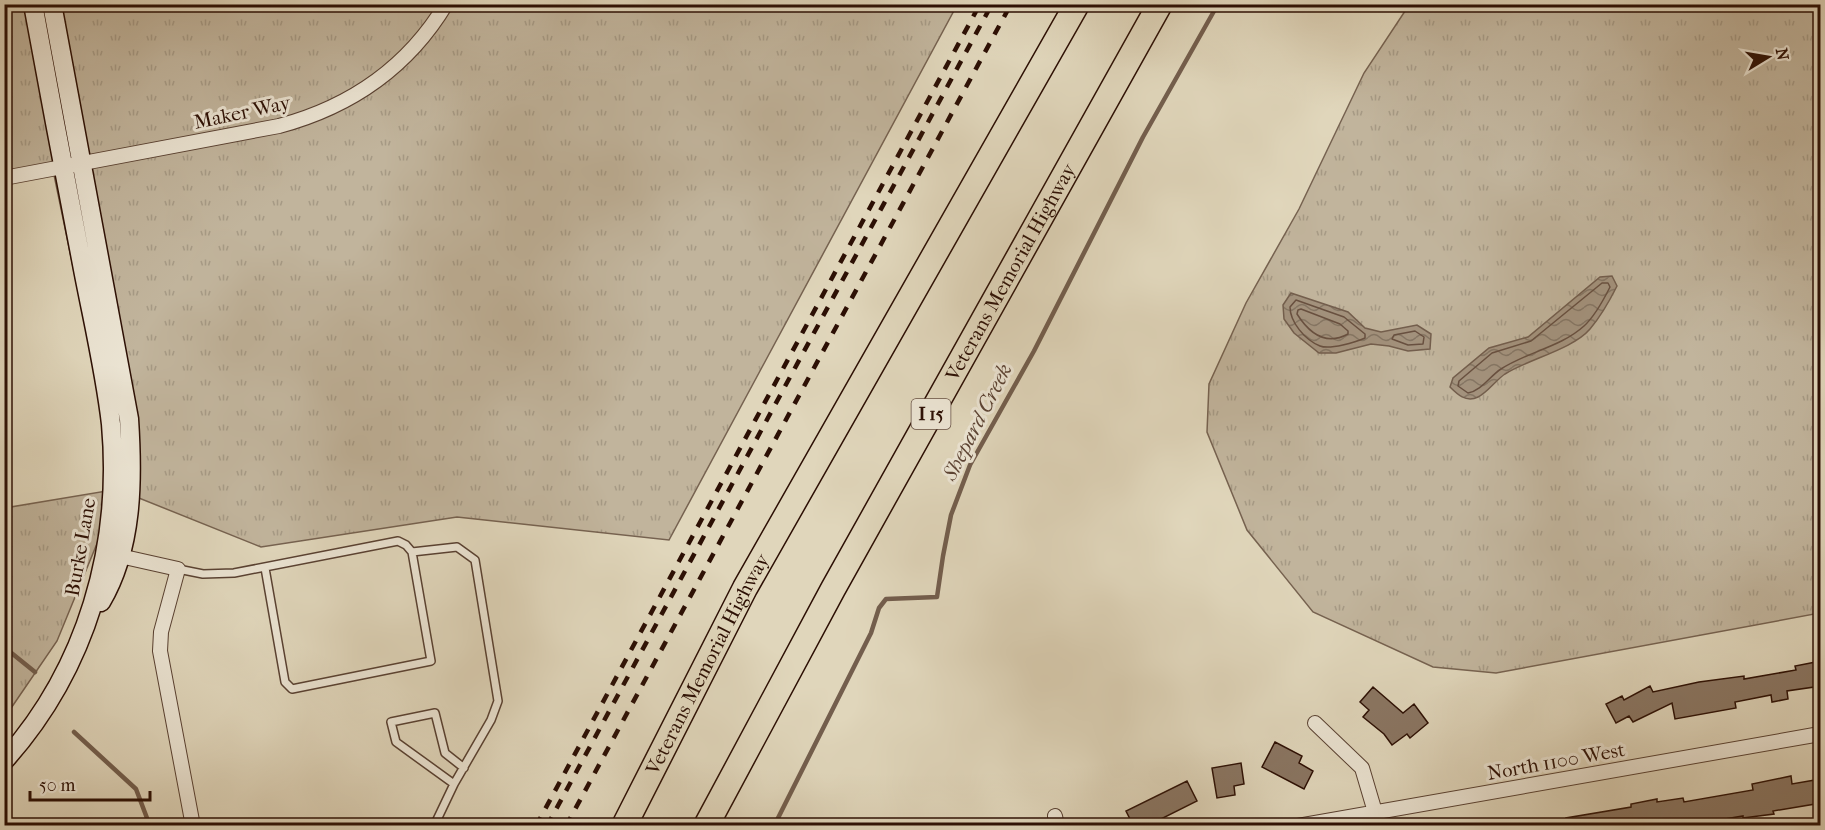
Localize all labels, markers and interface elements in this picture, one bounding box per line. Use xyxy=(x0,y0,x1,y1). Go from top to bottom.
north arrow xyxy=(1738,27,1798,87)
text: N xyxy=(1772,46,1793,63)
street label: Maker Way xyxy=(192,91,294,134)
street label: Veterans Memorial Highway xyxy=(940,158,1081,386)
water label: Shepard Creek xyxy=(937,360,1017,485)
road number: I 15 xyxy=(912,399,950,429)
street label: Burke Lane xyxy=(61,496,100,598)
street label: Veterans Memorial Highway xyxy=(641,549,775,779)
street label: North 1100 West xyxy=(1485,738,1627,785)
scale bar xyxy=(30,764,150,802)
text: 50 m xyxy=(39,775,76,796)

